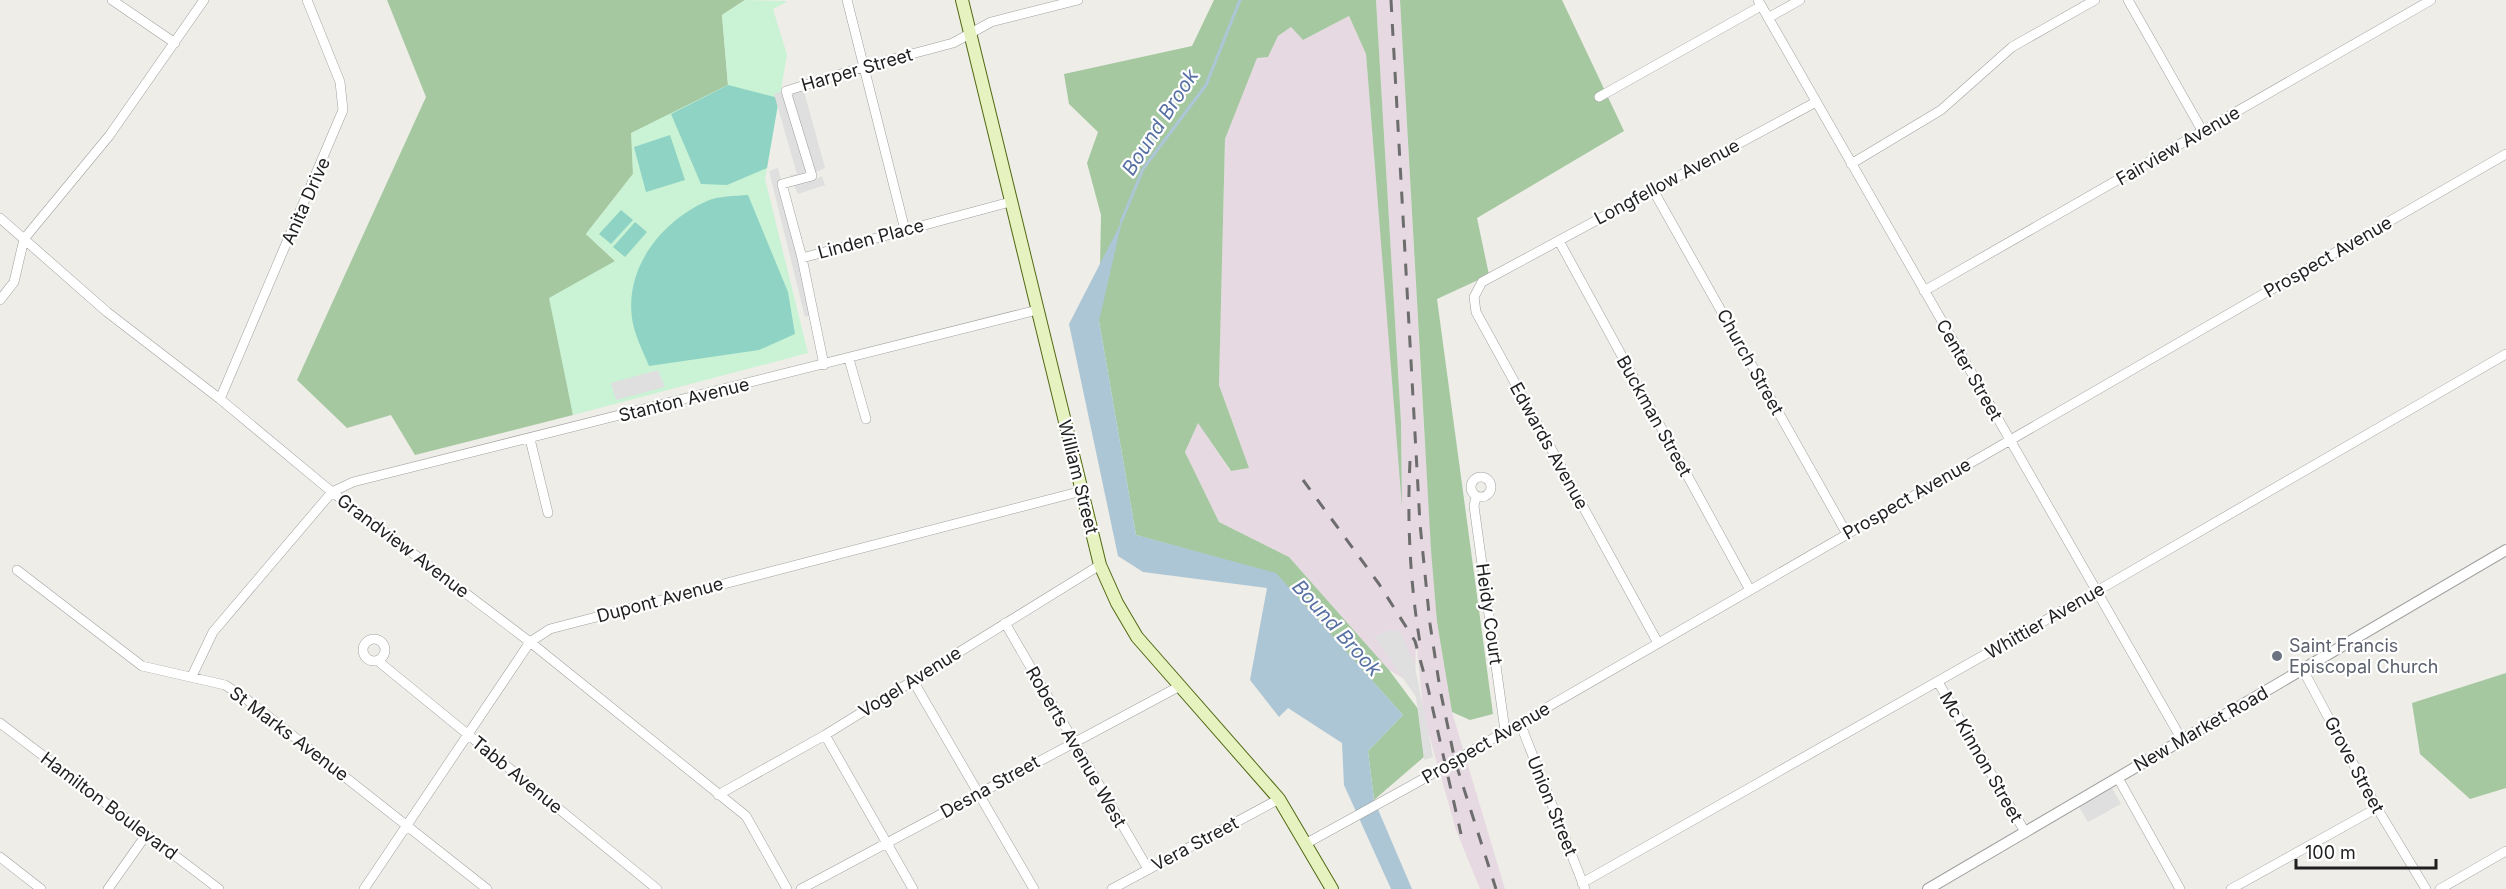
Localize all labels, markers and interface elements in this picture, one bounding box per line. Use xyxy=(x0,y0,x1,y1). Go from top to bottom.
street label: Harper Street xyxy=(799,44,915,95)
water label: Bound Brook xyxy=(1117,63,1204,180)
street label: Fairview Avenue xyxy=(2112,102,2243,190)
street label: Longfellow Avenue xyxy=(1591,134,1743,229)
street label: Anita Drive xyxy=(277,154,334,248)
street label: Prospect Avenue xyxy=(2260,211,2395,302)
street label: Linden Place xyxy=(815,214,926,263)
street label: Church Street xyxy=(1713,305,1788,418)
street label: Center Street xyxy=(1932,316,2007,424)
street label: Buckman Street xyxy=(1613,352,1696,480)
street label: Stanton Avenue xyxy=(616,373,751,426)
street label: Edwards Avenue xyxy=(1506,379,1593,513)
street label: William Street xyxy=(1054,418,1103,536)
street label: Prospect Avenue xyxy=(1839,453,1974,544)
street label: Grandview Avenue xyxy=(333,489,473,602)
street label: Heidy Court xyxy=(1472,562,1507,666)
street label: Dupont Avenue xyxy=(594,573,726,627)
water label: Bound Brook xyxy=(1287,575,1387,682)
street label: Whittier Avenue xyxy=(1981,578,2108,663)
place label: Saint Francis Episcopal Church xyxy=(2289,635,2438,677)
street label: Vogel Avenue xyxy=(855,642,965,721)
marker: Saint Francis Episcopal Church xyxy=(2270,649,2284,663)
street label: Roberts Avenue West xyxy=(1022,663,1131,831)
street label: St Marks Avenue xyxy=(226,682,353,785)
street label: New Market Road xyxy=(2130,682,2272,775)
street label: Mc Kinnon Street xyxy=(1936,688,2027,826)
street label: Prospect Avenue xyxy=(1418,697,1553,788)
street label: Grove Street xyxy=(2320,713,2389,817)
street label: Tabb Avenue xyxy=(468,732,567,818)
street label: Hamilton Boulevard xyxy=(37,747,182,864)
street label: Desna Street xyxy=(937,751,1043,822)
street label: Union Street xyxy=(1523,753,1582,859)
street label: Vera Street xyxy=(1148,812,1242,875)
scale bar xyxy=(2296,832,2436,870)
text: 100 m xyxy=(2305,842,2356,863)

